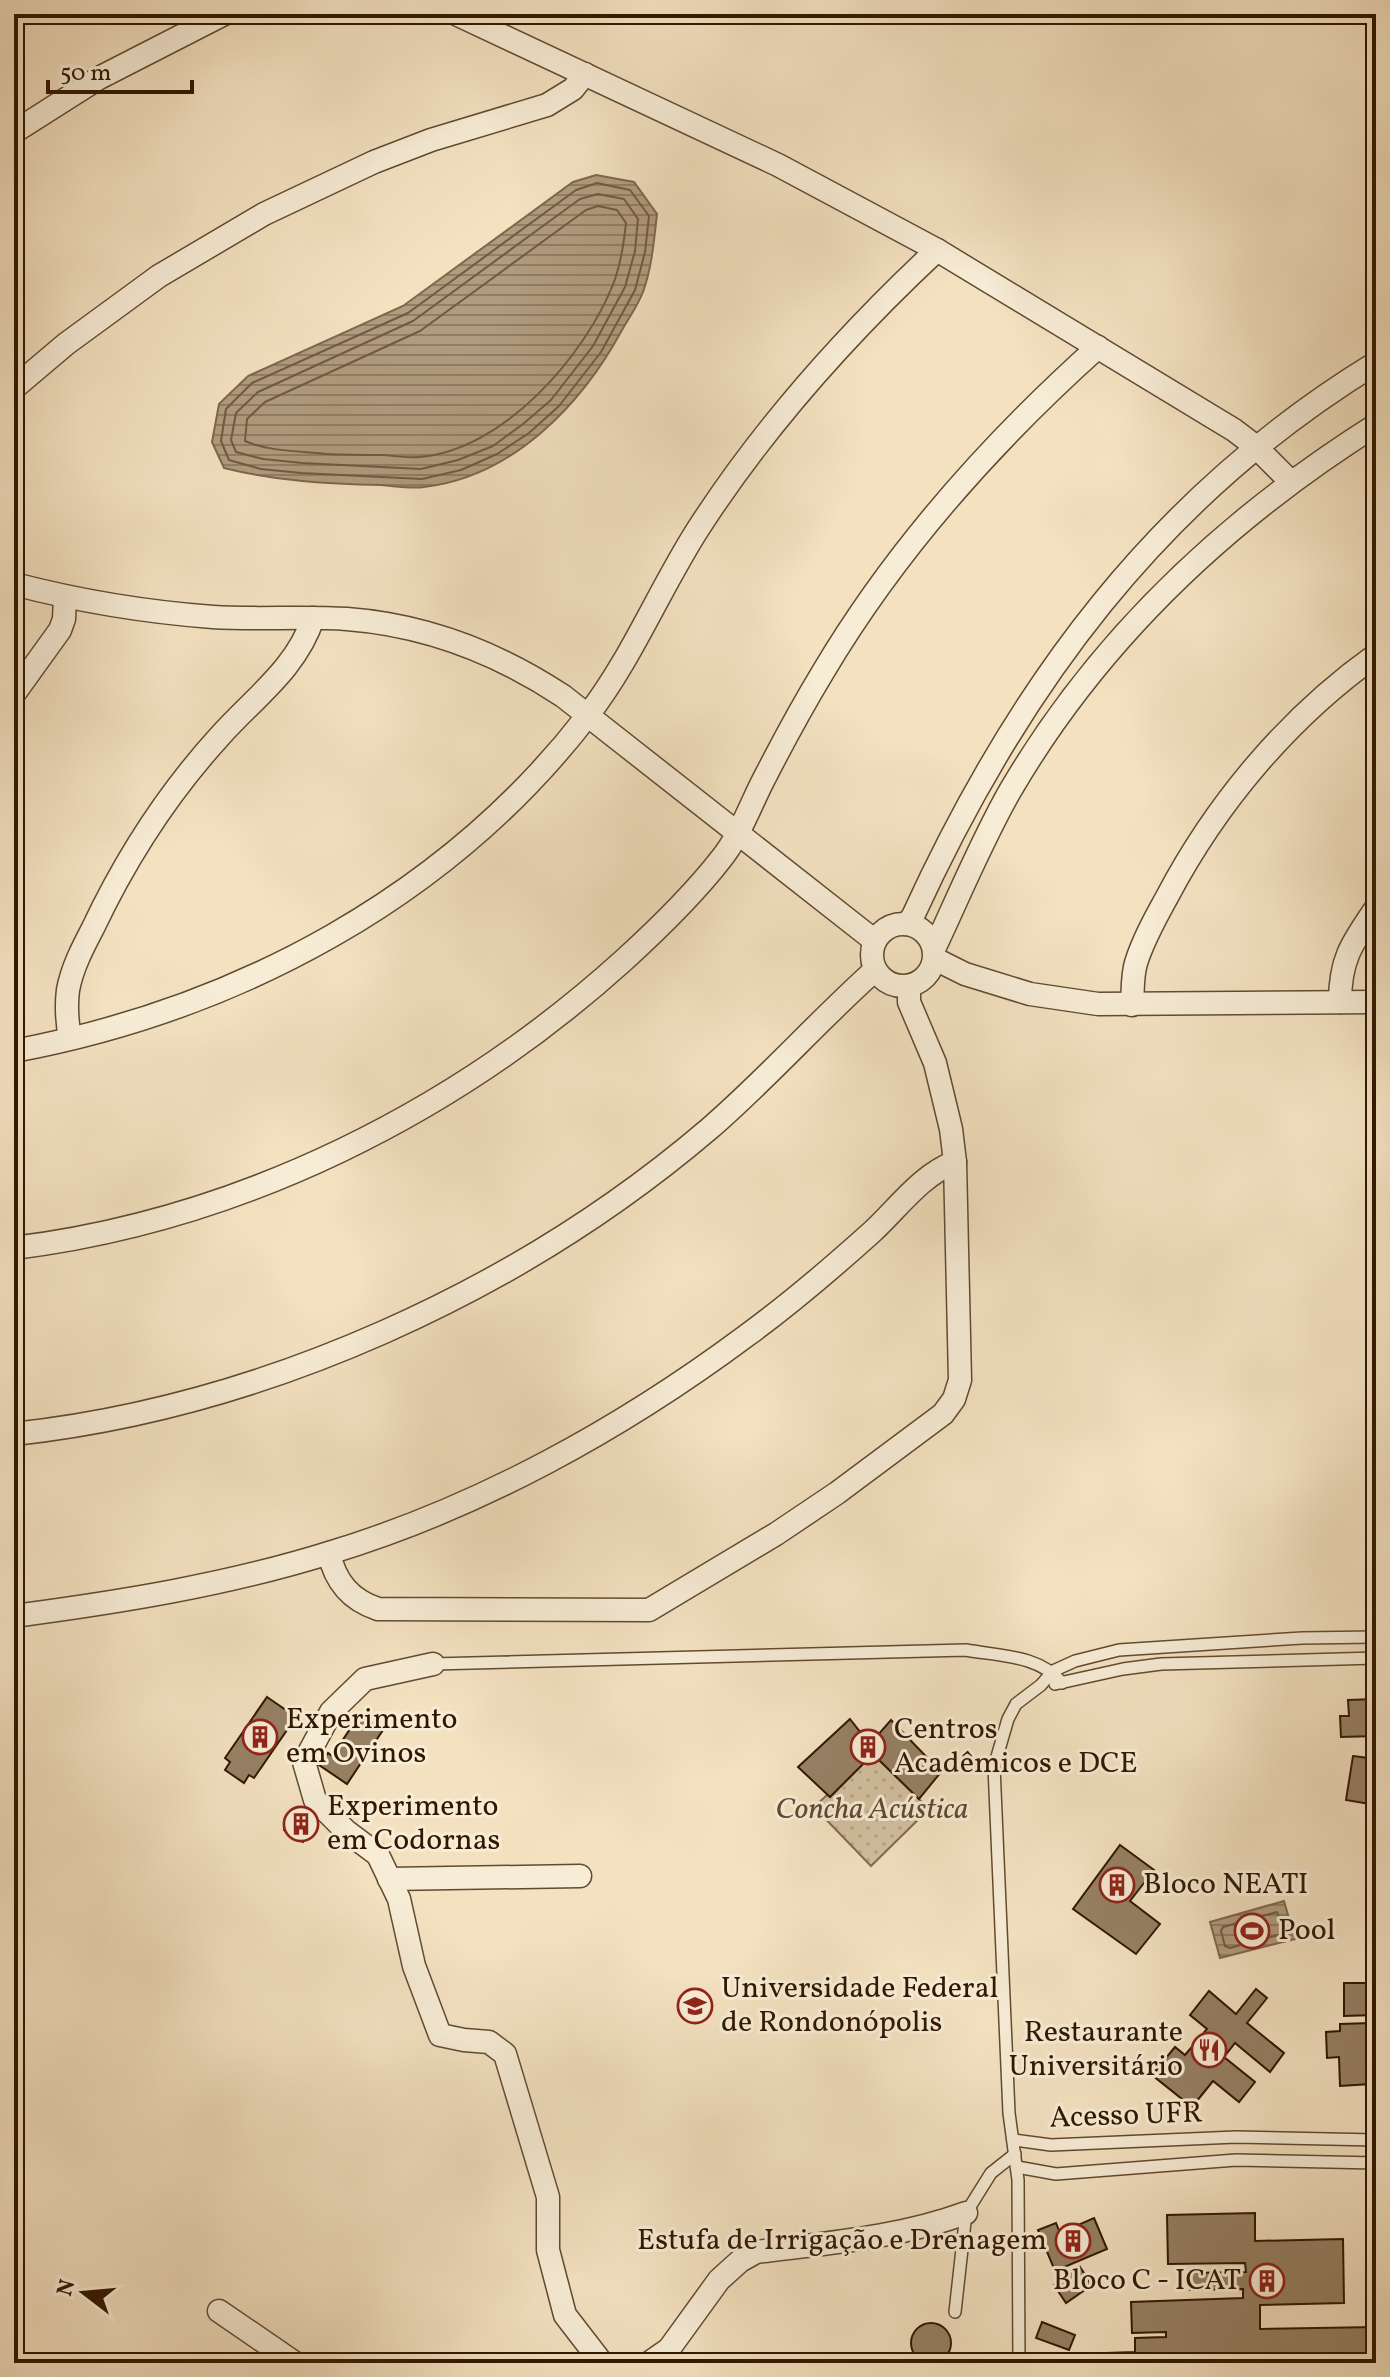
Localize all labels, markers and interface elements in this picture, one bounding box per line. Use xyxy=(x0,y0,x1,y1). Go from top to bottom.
scale bar xyxy=(48,44,192,94)
text: 50 m xyxy=(60,57,112,91)
place label: Experimento em Ovinos xyxy=(286,1699,458,1775)
place label: Centros Acadêmicos e DCE xyxy=(894,1709,1138,1785)
building icon: Experimento em Ovinos xyxy=(241,1718,279,1756)
building icon: Centros Acadêmicos e DCE xyxy=(849,1728,887,1766)
place label: Experimento em Codornas xyxy=(327,1786,500,1862)
park label: Concha Acústica xyxy=(775,1789,969,1831)
building icon: Experimento em Codornas xyxy=(282,1805,320,1843)
place label: Bloco NEATI xyxy=(1143,1864,1308,1906)
building icon: Bloco NEATI xyxy=(1098,1866,1136,1904)
place label: Pool xyxy=(1278,1910,1335,1952)
sports icon: Pool xyxy=(1233,1912,1271,1950)
place label: Universidade Federal de Rondonópolis xyxy=(721,1968,999,2044)
school or university icon: Universidade Federal de Rondonópolis xyxy=(676,1987,714,2025)
place label: Restaurante Universitário xyxy=(1009,2012,1183,2088)
restaurant icon: Restaurante Universitário xyxy=(1190,2031,1228,2069)
street label: Acesso UFR xyxy=(1049,2092,1203,2140)
place label: Estufa de Irrigação e Drenagem xyxy=(637,2220,1047,2262)
building icon: Estufa de Irrigação e Drenagem xyxy=(1054,2222,1092,2260)
north arrow xyxy=(44,2253,124,2333)
place label: Bloco C - ICAT xyxy=(1053,2260,1241,2302)
building icon: Bloco C - ICAT xyxy=(1248,2262,1286,2300)
text: N xyxy=(50,2276,84,2300)

